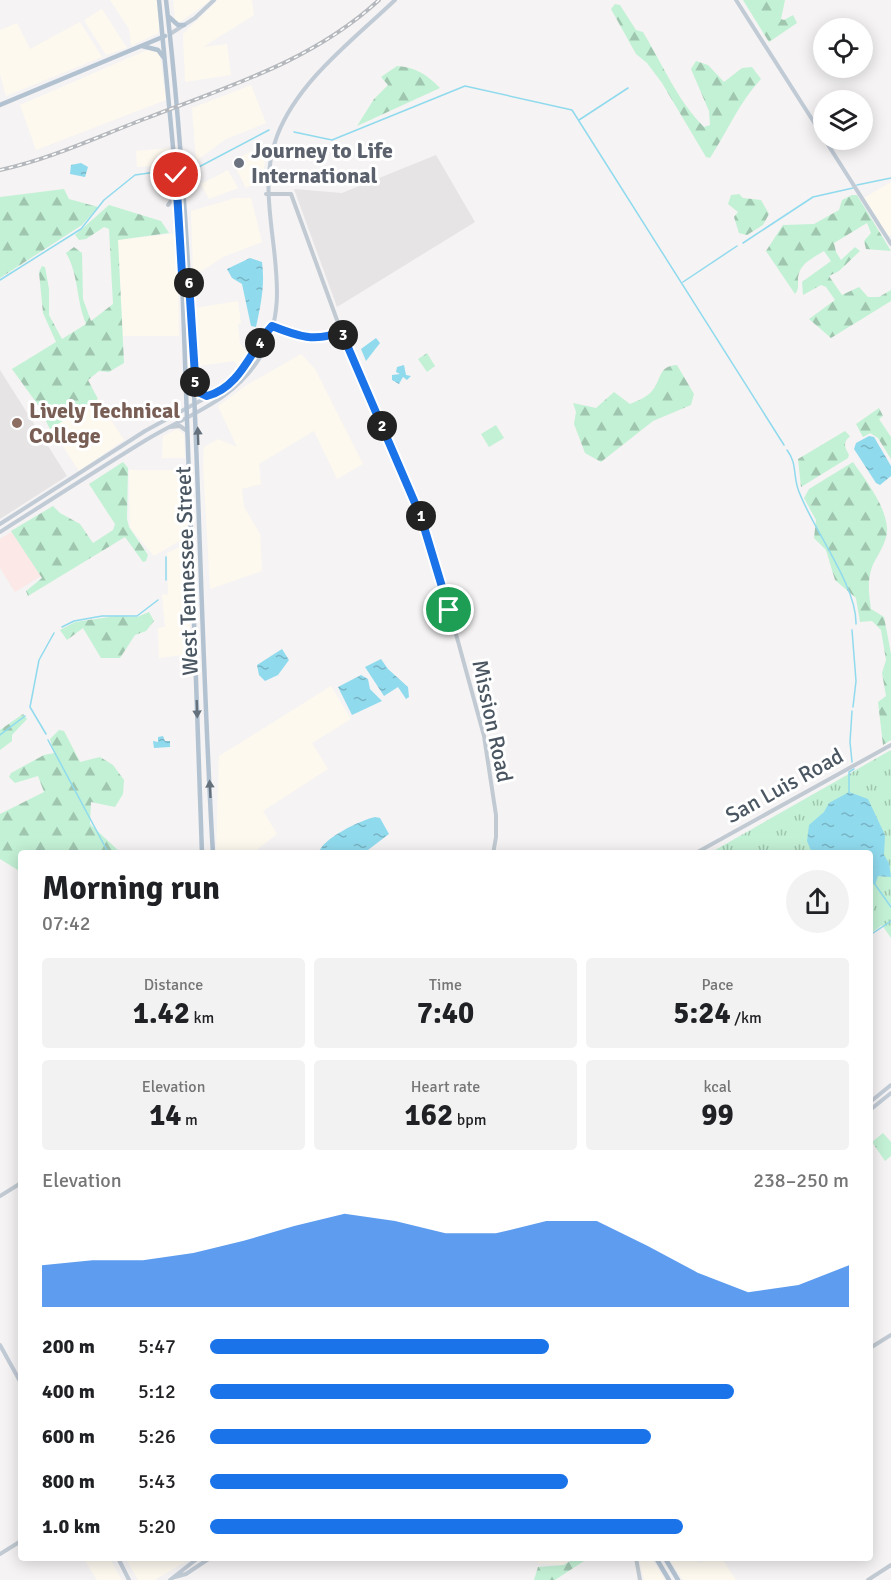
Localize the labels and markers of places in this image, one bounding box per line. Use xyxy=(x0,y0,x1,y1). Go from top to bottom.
place label: Journey to Life International xyxy=(251,137,393,189)
pin xyxy=(150,149,201,200)
marker: Journey to Life International xyxy=(232,156,246,170)
pin: 6 xyxy=(174,268,204,298)
pin: 3 xyxy=(328,320,358,350)
pin: 4 xyxy=(245,328,275,358)
pin: 5 xyxy=(180,367,210,397)
place label: Lively Technical College xyxy=(29,397,180,449)
pin: 2 xyxy=(367,411,397,441)
marker: Lively Technical College xyxy=(10,416,24,430)
pin: 1 xyxy=(406,501,436,531)
pin xyxy=(423,584,474,635)

